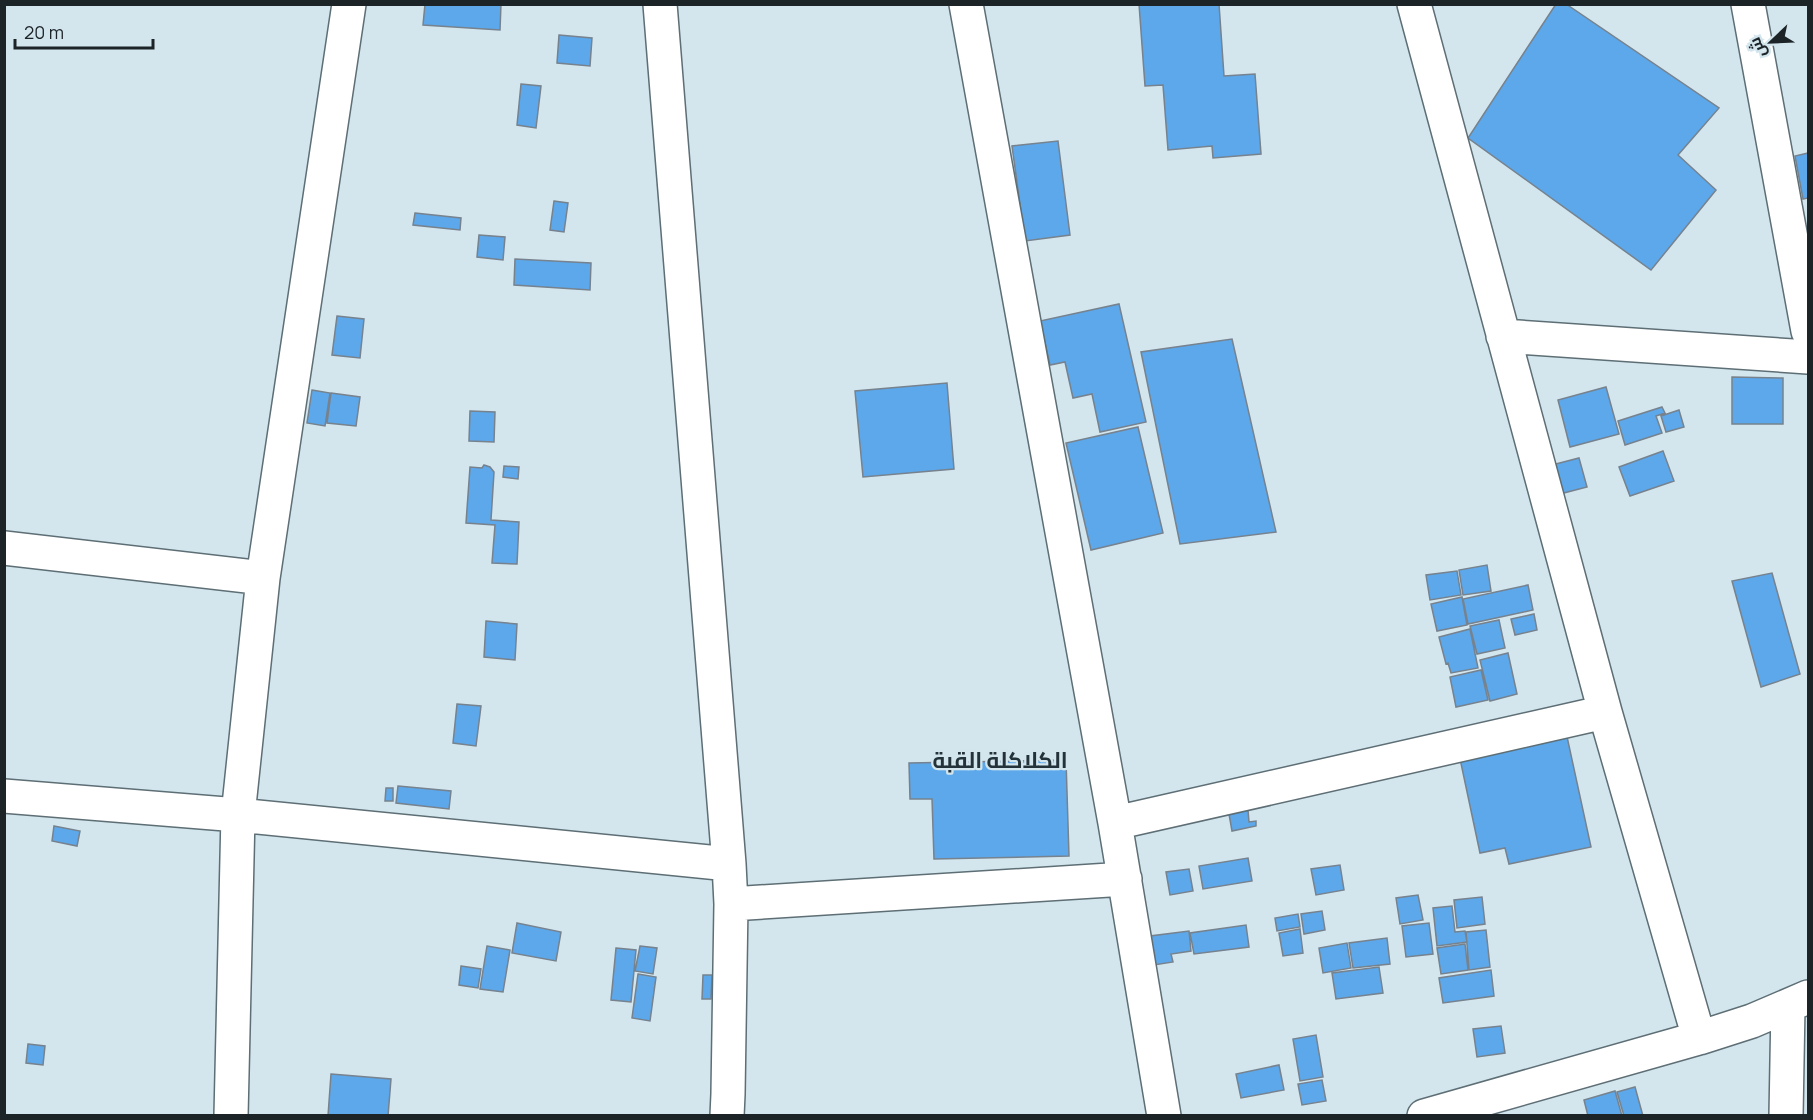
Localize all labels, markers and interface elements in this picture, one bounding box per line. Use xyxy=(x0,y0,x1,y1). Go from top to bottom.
scale bar xyxy=(15,12,153,50)
north arrow xyxy=(1741,12,1801,72)
text: 20 m xyxy=(24,20,64,44)
text: ش xyxy=(1743,34,1771,62)
district label: الكلاكلة القبة xyxy=(932,745,1068,775)

